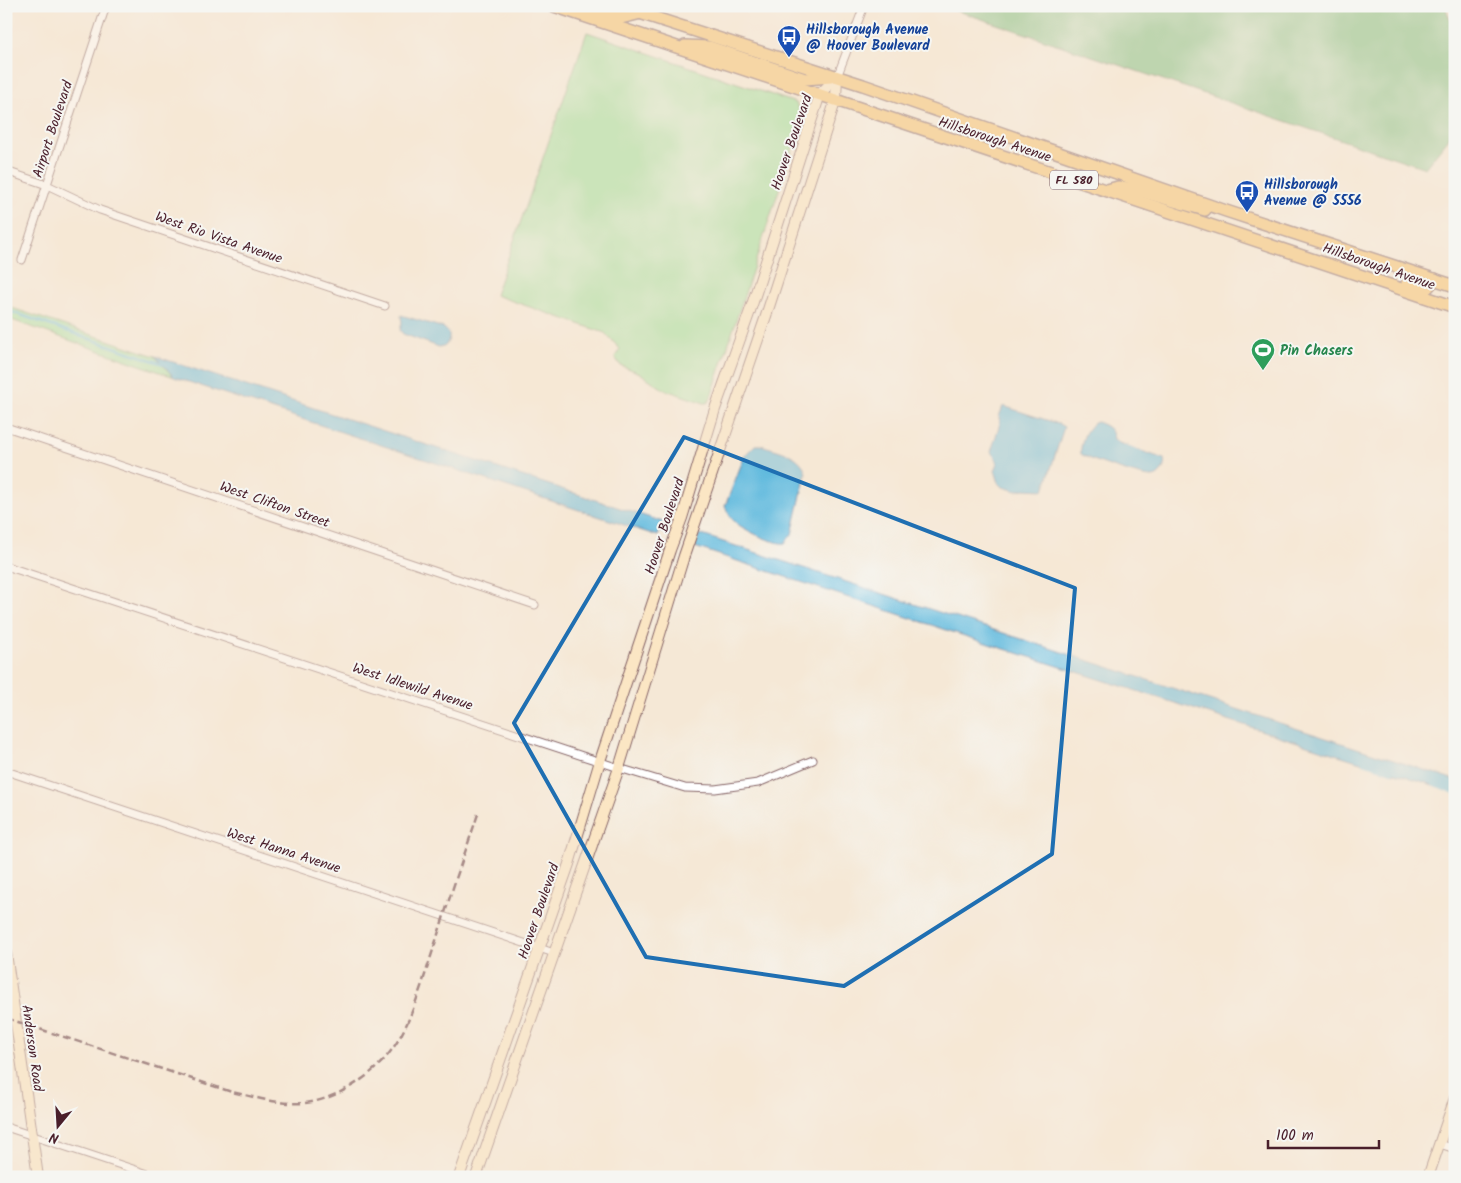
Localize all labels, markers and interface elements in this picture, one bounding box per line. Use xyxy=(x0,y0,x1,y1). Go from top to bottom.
place label: Hillsborough Avenue @ Hoover Boulevard xyxy=(806,19,930,57)
bus stop icon: Hillsborough Avenue @ Hoover Boulevard xyxy=(776,24,802,58)
street label: Airport Boulevard xyxy=(27,77,79,181)
street label: Hoover Boulevard xyxy=(765,90,819,193)
street label: Hillsborough Avenue xyxy=(935,111,1055,169)
road number: FL 580 xyxy=(1050,170,1098,190)
place label: Hillsborough Avenue @ 5556 xyxy=(1264,174,1362,212)
bus stop icon: Hillsborough Avenue @ 5556 xyxy=(1234,179,1260,213)
street label: West Rio Vista Avenue xyxy=(152,206,286,270)
street label: Hillsborough Avenue xyxy=(1319,237,1439,297)
sports icon: Pin Chasers xyxy=(1250,337,1276,371)
place label: Pin Chasers xyxy=(1280,340,1354,362)
street label: Hoover Boulevard xyxy=(639,474,691,577)
street label: West Clifton Street xyxy=(217,476,333,534)
street label: West Idlewild Avenue xyxy=(350,657,476,717)
street label: West Hanna Avenue xyxy=(224,822,344,880)
street label: Hoover Boulevard xyxy=(512,859,566,962)
street label: Anderson Road xyxy=(15,1003,49,1094)
north arrow xyxy=(32,1100,82,1150)
scale bar xyxy=(1268,1118,1380,1150)
text: 100 m xyxy=(1276,1124,1314,1148)
text: N xyxy=(47,1126,62,1149)

